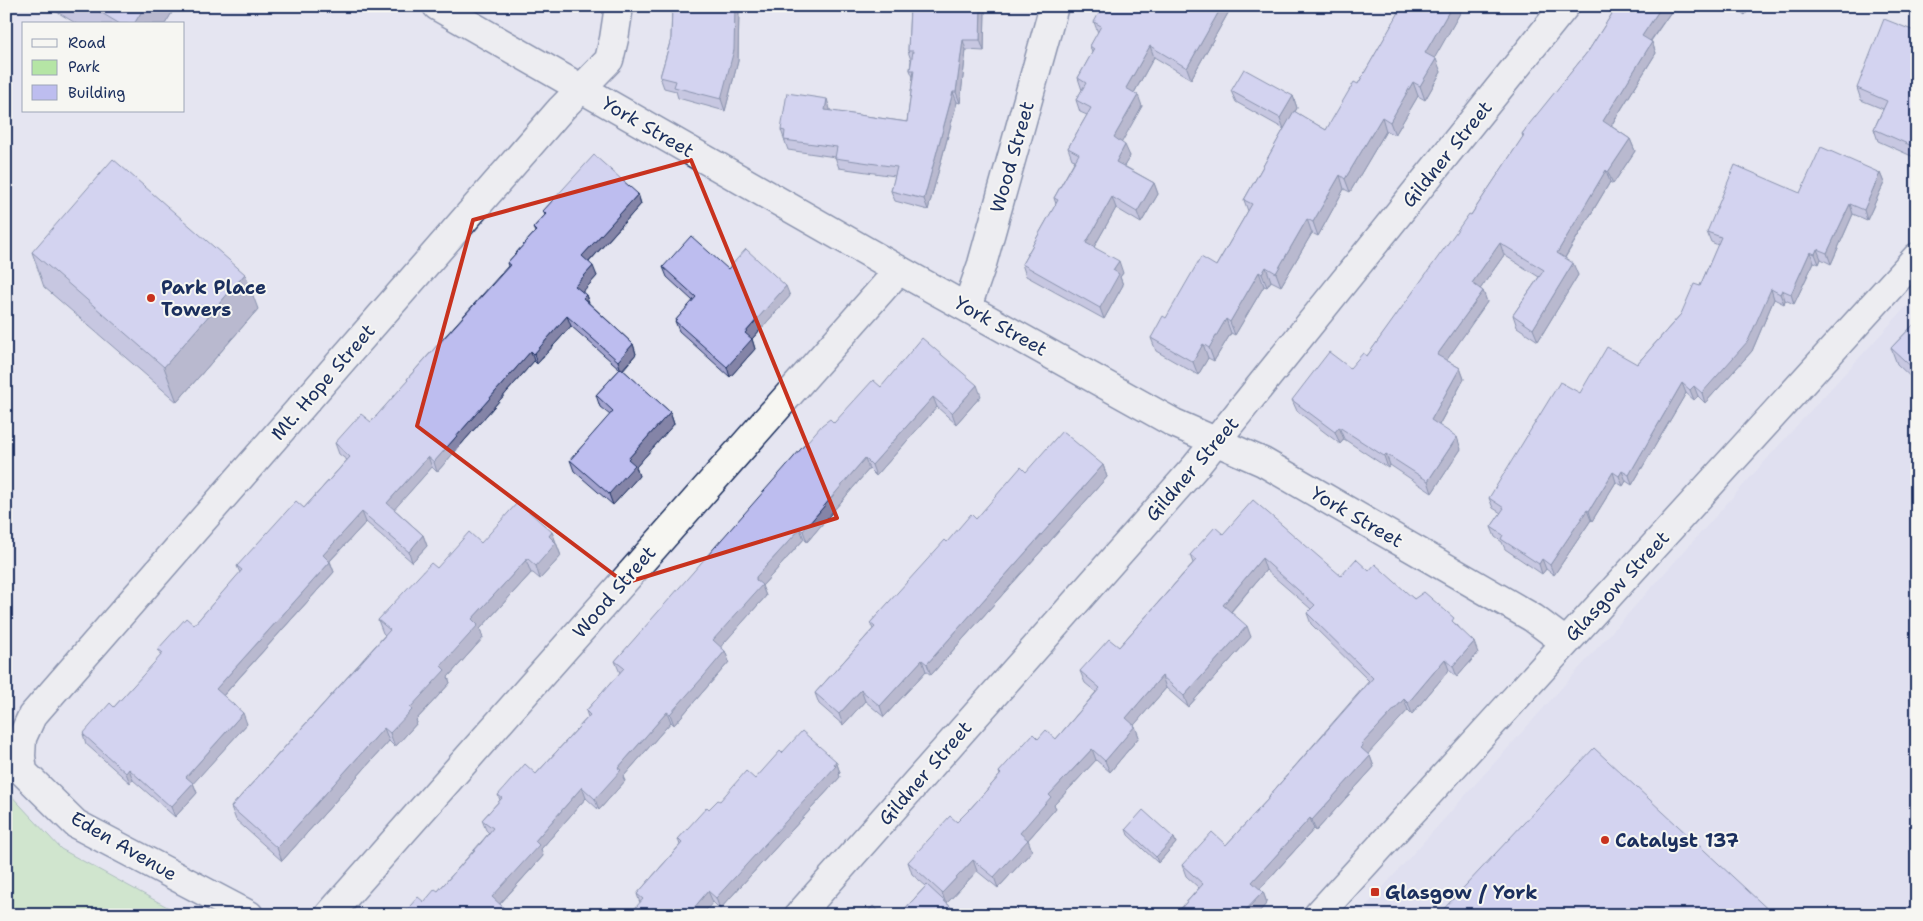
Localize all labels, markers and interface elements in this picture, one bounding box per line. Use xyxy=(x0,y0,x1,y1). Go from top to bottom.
legend xyxy=(22,22,185,112)
text: Road xyxy=(68,33,106,53)
text: Park xyxy=(68,57,100,77)
text: Building xyxy=(68,83,125,103)
street label: York Street xyxy=(597,91,699,163)
street label: Gildner Street xyxy=(1396,95,1498,213)
street label: Wood Street xyxy=(984,98,1040,216)
place label: Park Place Towers xyxy=(161,275,266,322)
street label: York Street xyxy=(950,290,1052,362)
marker: Park Place Towers xyxy=(145,292,157,304)
street label: Mt. Hope Street xyxy=(266,319,380,445)
street label: Gildner Street xyxy=(1140,412,1244,526)
street label: York Street xyxy=(1306,481,1408,553)
street label: Glasgow Street xyxy=(1559,525,1675,647)
street label: Wood Street xyxy=(567,540,661,644)
street label: Gildner Street xyxy=(873,716,977,830)
street label: Eden Avenue xyxy=(66,805,182,887)
place label: Catalyst 137 xyxy=(1615,828,1739,853)
marker: Catalyst 137 xyxy=(1599,834,1611,846)
place label: Glasgow / York xyxy=(1385,880,1538,905)
marker: Glasgow / York xyxy=(1369,886,1381,898)

